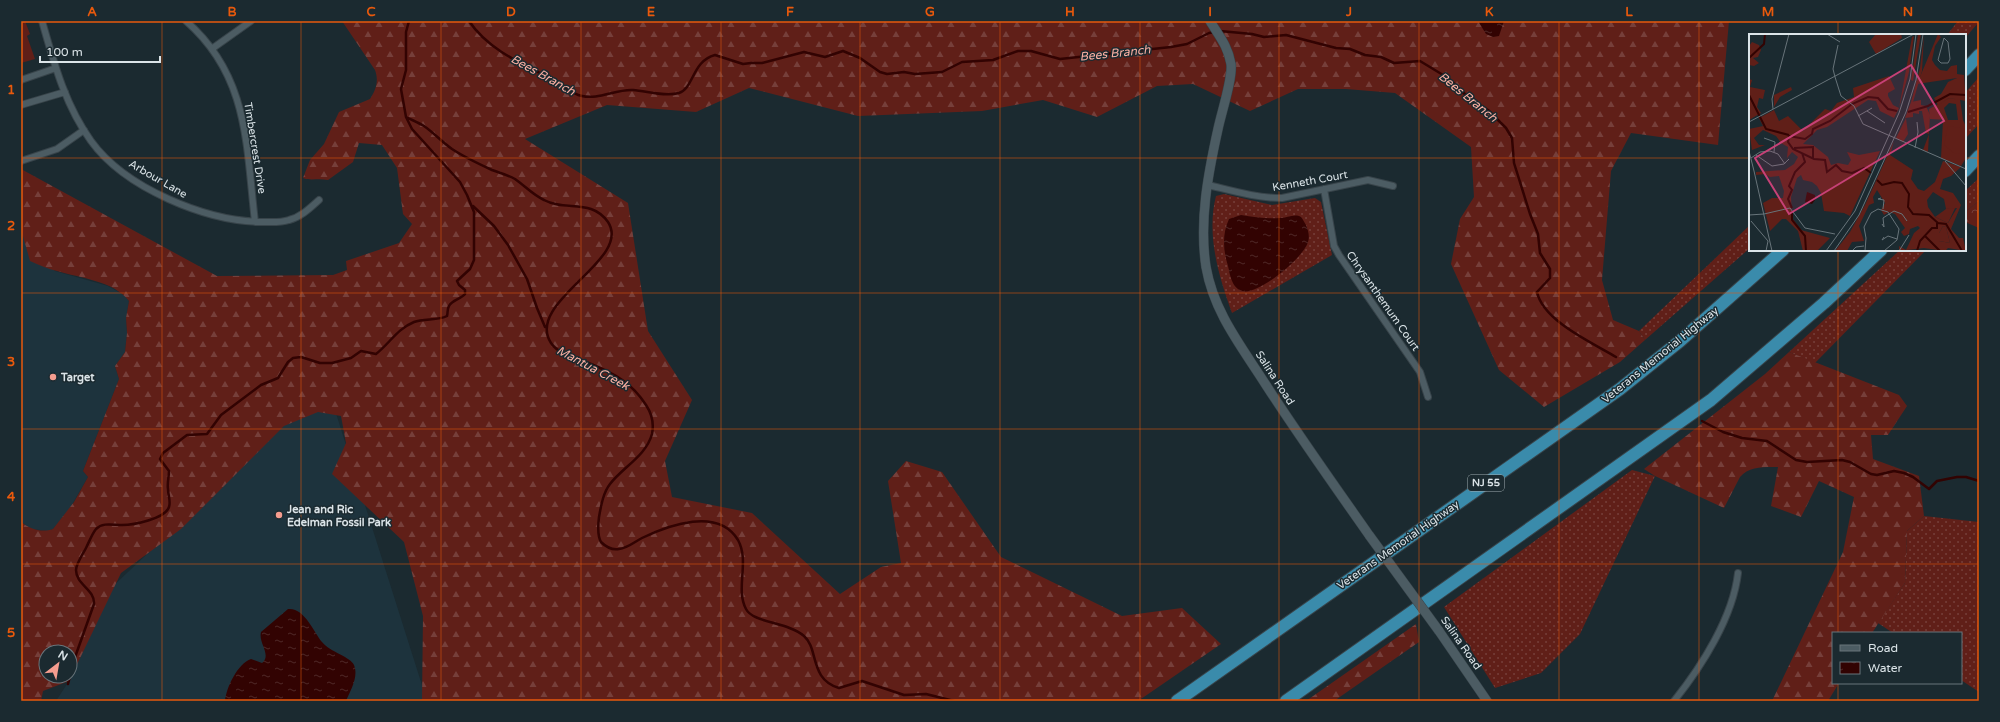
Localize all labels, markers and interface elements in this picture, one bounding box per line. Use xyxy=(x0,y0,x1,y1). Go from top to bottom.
text: A xyxy=(87,4,97,20)
text: B xyxy=(227,4,237,20)
text: C xyxy=(366,4,376,20)
text: D xyxy=(506,4,516,20)
text: E xyxy=(647,4,655,20)
text: F xyxy=(786,4,794,20)
text: G xyxy=(925,4,935,20)
text: H xyxy=(1065,4,1075,20)
text: I xyxy=(1208,4,1212,20)
text: J xyxy=(1345,4,1352,20)
text: K xyxy=(1485,4,1494,20)
text: L xyxy=(1625,4,1633,20)
text: M xyxy=(1762,4,1774,20)
text: N xyxy=(1903,4,1913,20)
inset map xyxy=(1749,34,1966,251)
scale bar xyxy=(40,38,160,64)
water label: Bees Branch xyxy=(1079,42,1152,64)
text: 100 m xyxy=(46,45,83,59)
water label: Bees Branch xyxy=(508,52,578,99)
water label: Bees Branch xyxy=(1436,69,1501,125)
text: 1 xyxy=(7,82,15,98)
street label: Timbercrest Drive xyxy=(241,101,269,195)
street label: Arbour Lane xyxy=(127,157,189,201)
street label: Kenneth Court xyxy=(1271,168,1349,194)
text: 2 xyxy=(7,218,15,234)
street label: Chrysanthemum Court xyxy=(1344,249,1422,353)
street label: Veterans Memorial Highway xyxy=(1599,304,1721,406)
water label: Mantua Creek xyxy=(554,343,633,394)
street label: Salina Road xyxy=(1253,349,1297,408)
text: 3 xyxy=(7,354,15,370)
place label: Target xyxy=(60,371,95,385)
marker: Target xyxy=(48,372,58,382)
road number: NJ 55 xyxy=(1468,475,1504,491)
text: 4 xyxy=(7,489,16,505)
street label: Veterans Memorial Highway xyxy=(1334,498,1462,592)
place label: Jean and Ric Edelman Fossil Park xyxy=(286,503,391,529)
marker: Jean and Ric Edelman Fossil Park xyxy=(274,510,284,520)
street label: Salina Road xyxy=(1438,614,1484,672)
text: 5 xyxy=(7,625,15,641)
legend xyxy=(1832,632,1962,684)
text: Road xyxy=(1868,641,1898,655)
north arrow xyxy=(38,644,78,684)
text: N xyxy=(56,648,70,664)
text: Water xyxy=(1868,661,1903,675)

